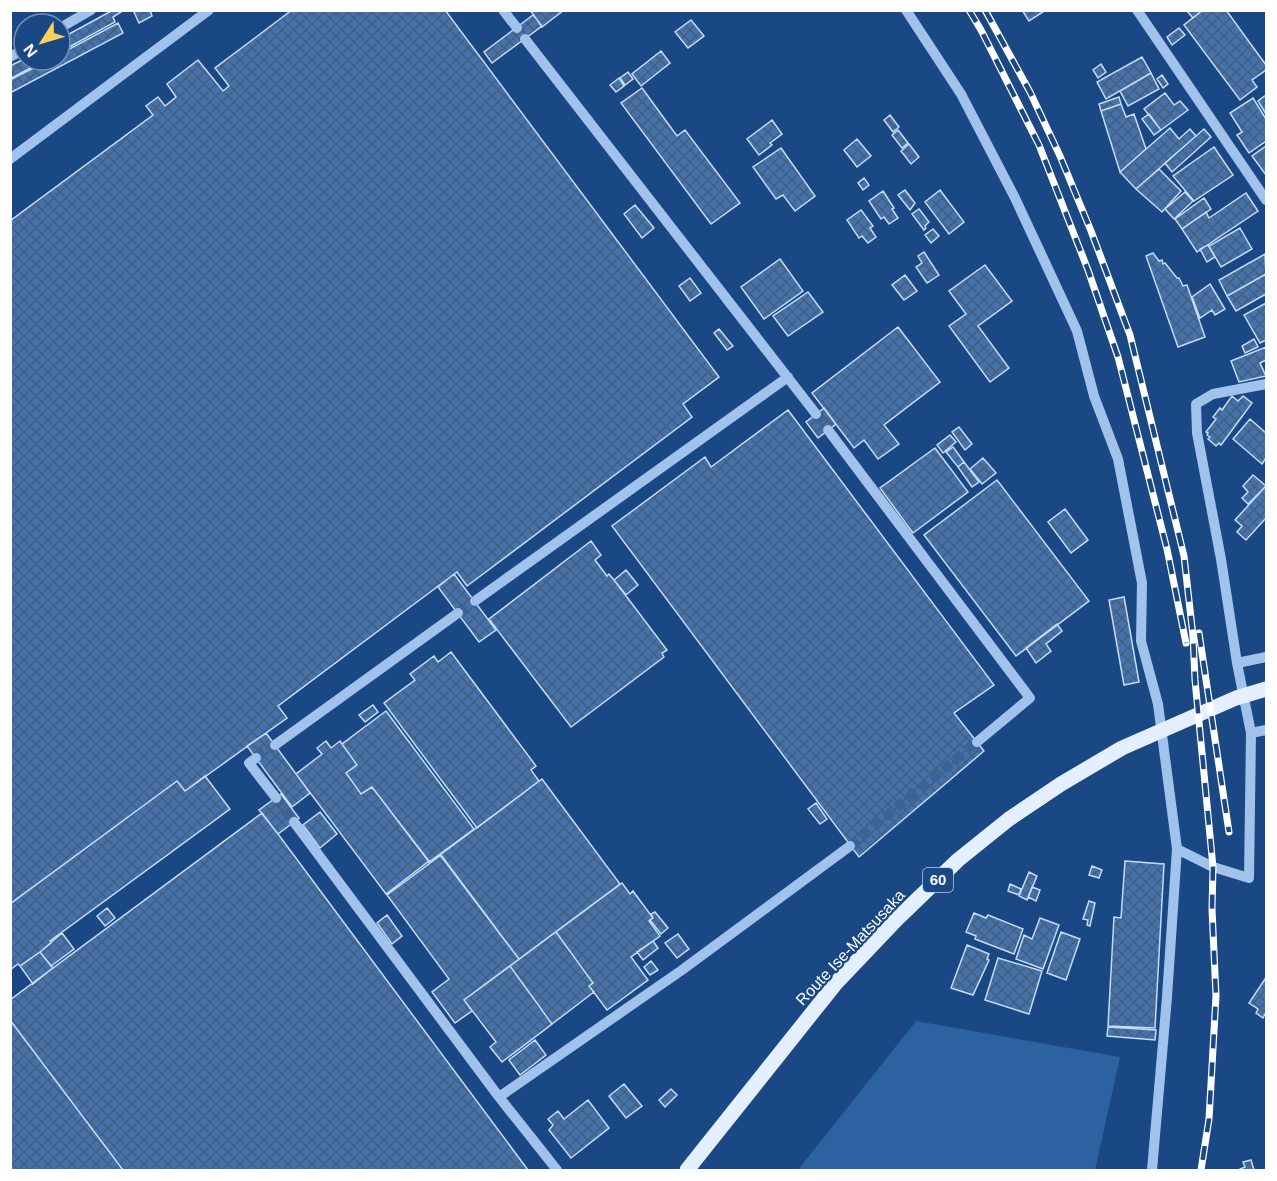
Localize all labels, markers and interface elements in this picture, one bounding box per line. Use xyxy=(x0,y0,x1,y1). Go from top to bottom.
north arrow xyxy=(12,12,72,72)
text: N xyxy=(20,41,41,60)
road number: 60 xyxy=(923,868,953,892)
street label: Route Ise-Matsusaka xyxy=(793,886,908,1008)

